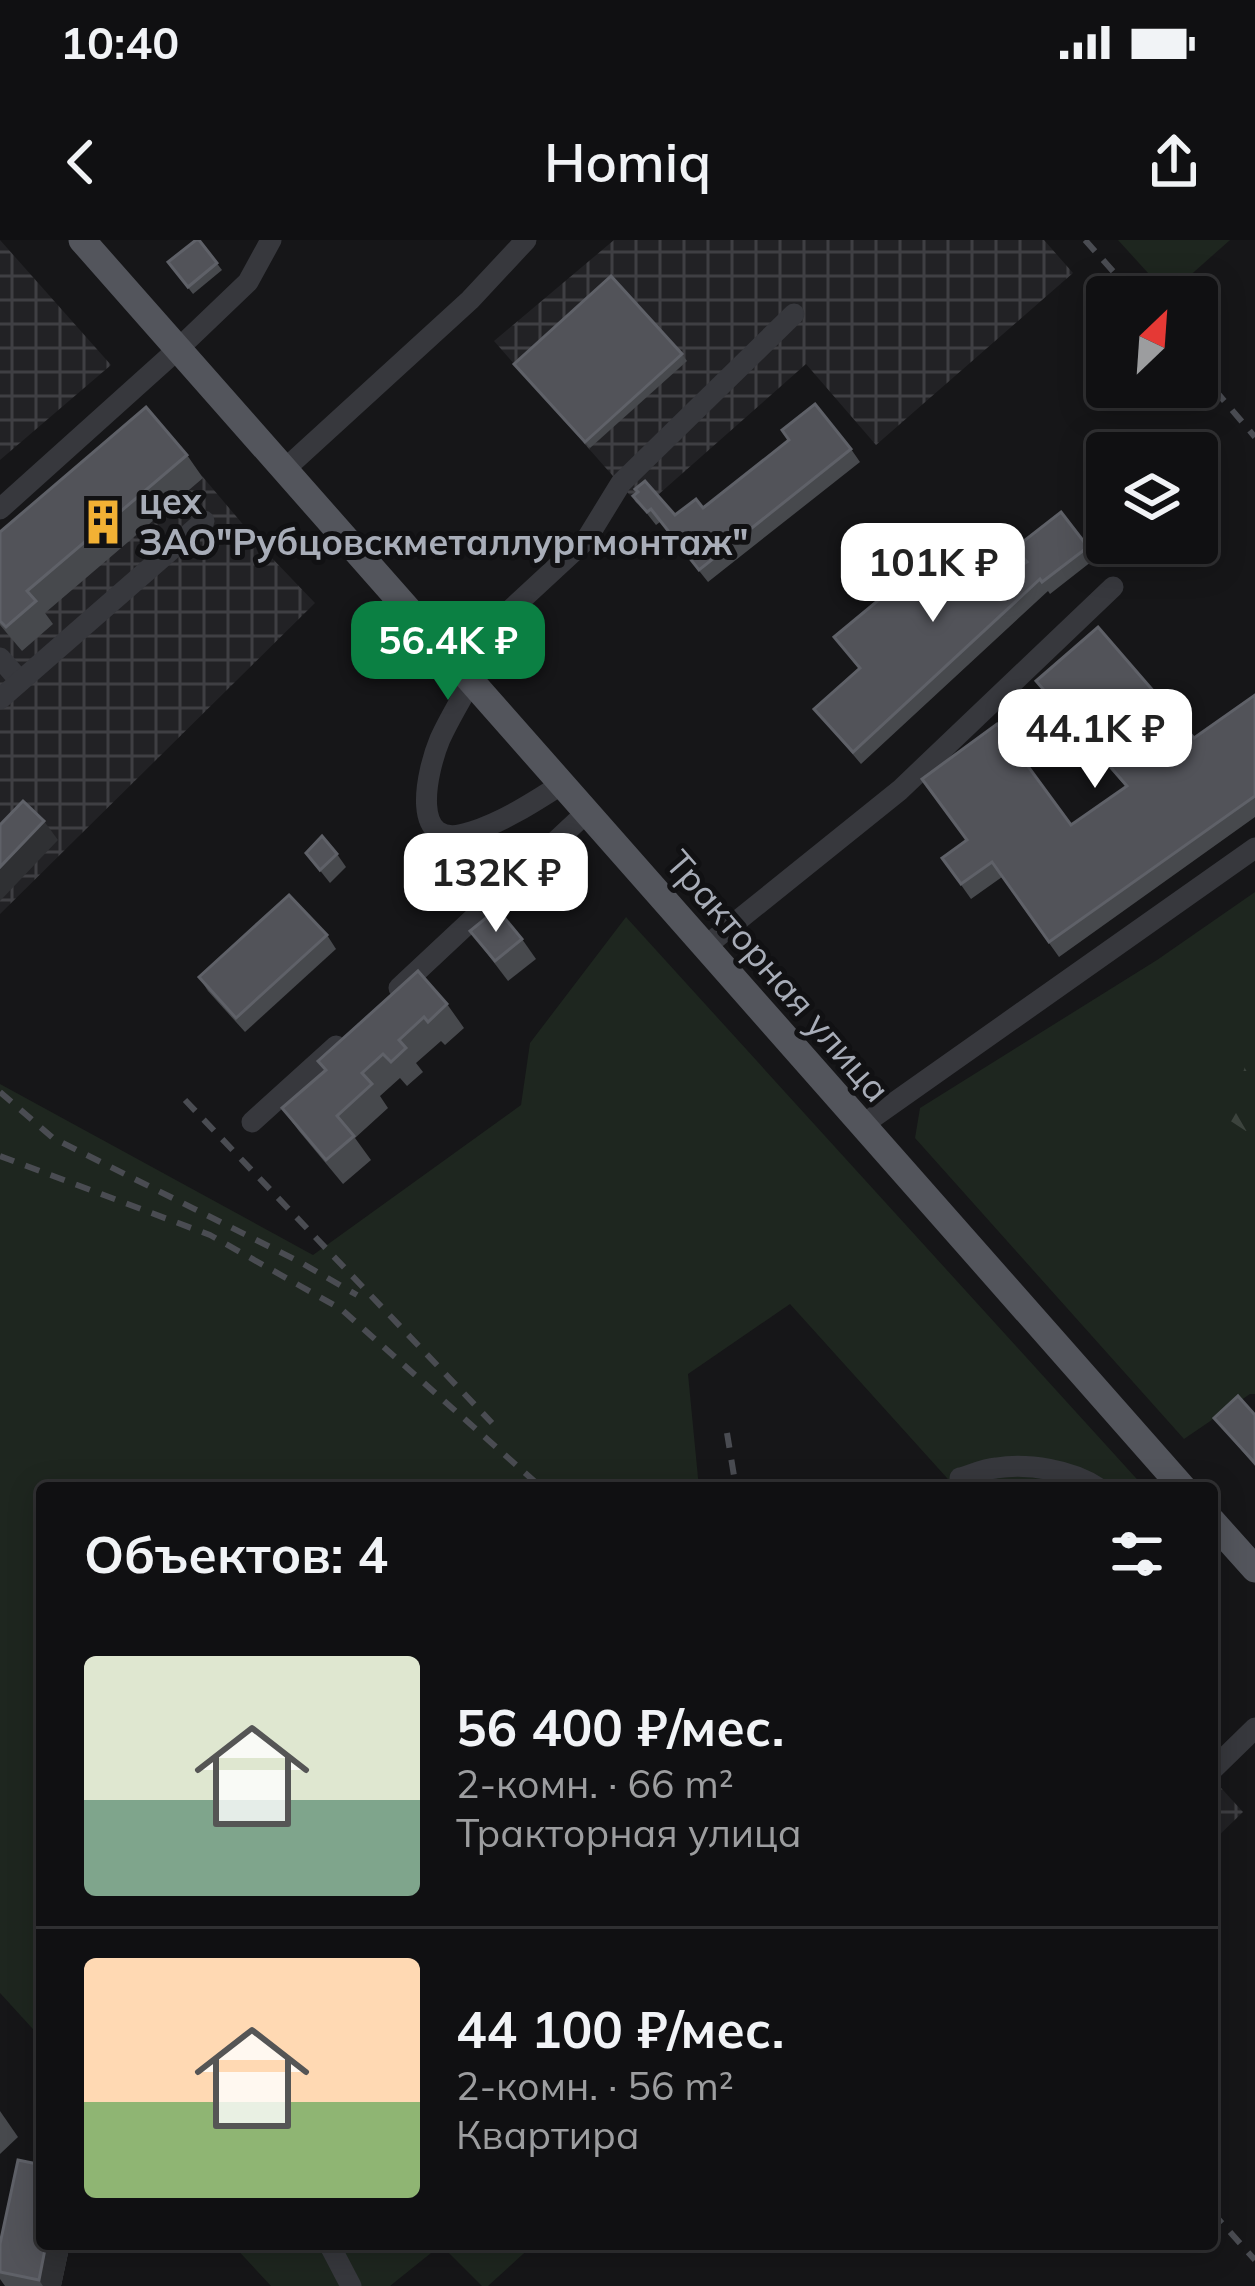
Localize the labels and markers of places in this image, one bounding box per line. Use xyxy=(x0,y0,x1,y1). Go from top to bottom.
place label: цех ЗАО"Рубцовскметаллургмонтаж" xyxy=(139,478,748,564)
building icon: цех ЗАО"Рубцовскметаллургмонтаж" xyxy=(78,497,128,547)
pin: 101K ₽ xyxy=(835,523,1031,625)
pin: 56.4K ₽ xyxy=(337,601,559,703)
pin: 44.1K ₽ xyxy=(984,689,1206,791)
pin: 132K ₽ xyxy=(398,833,594,935)

